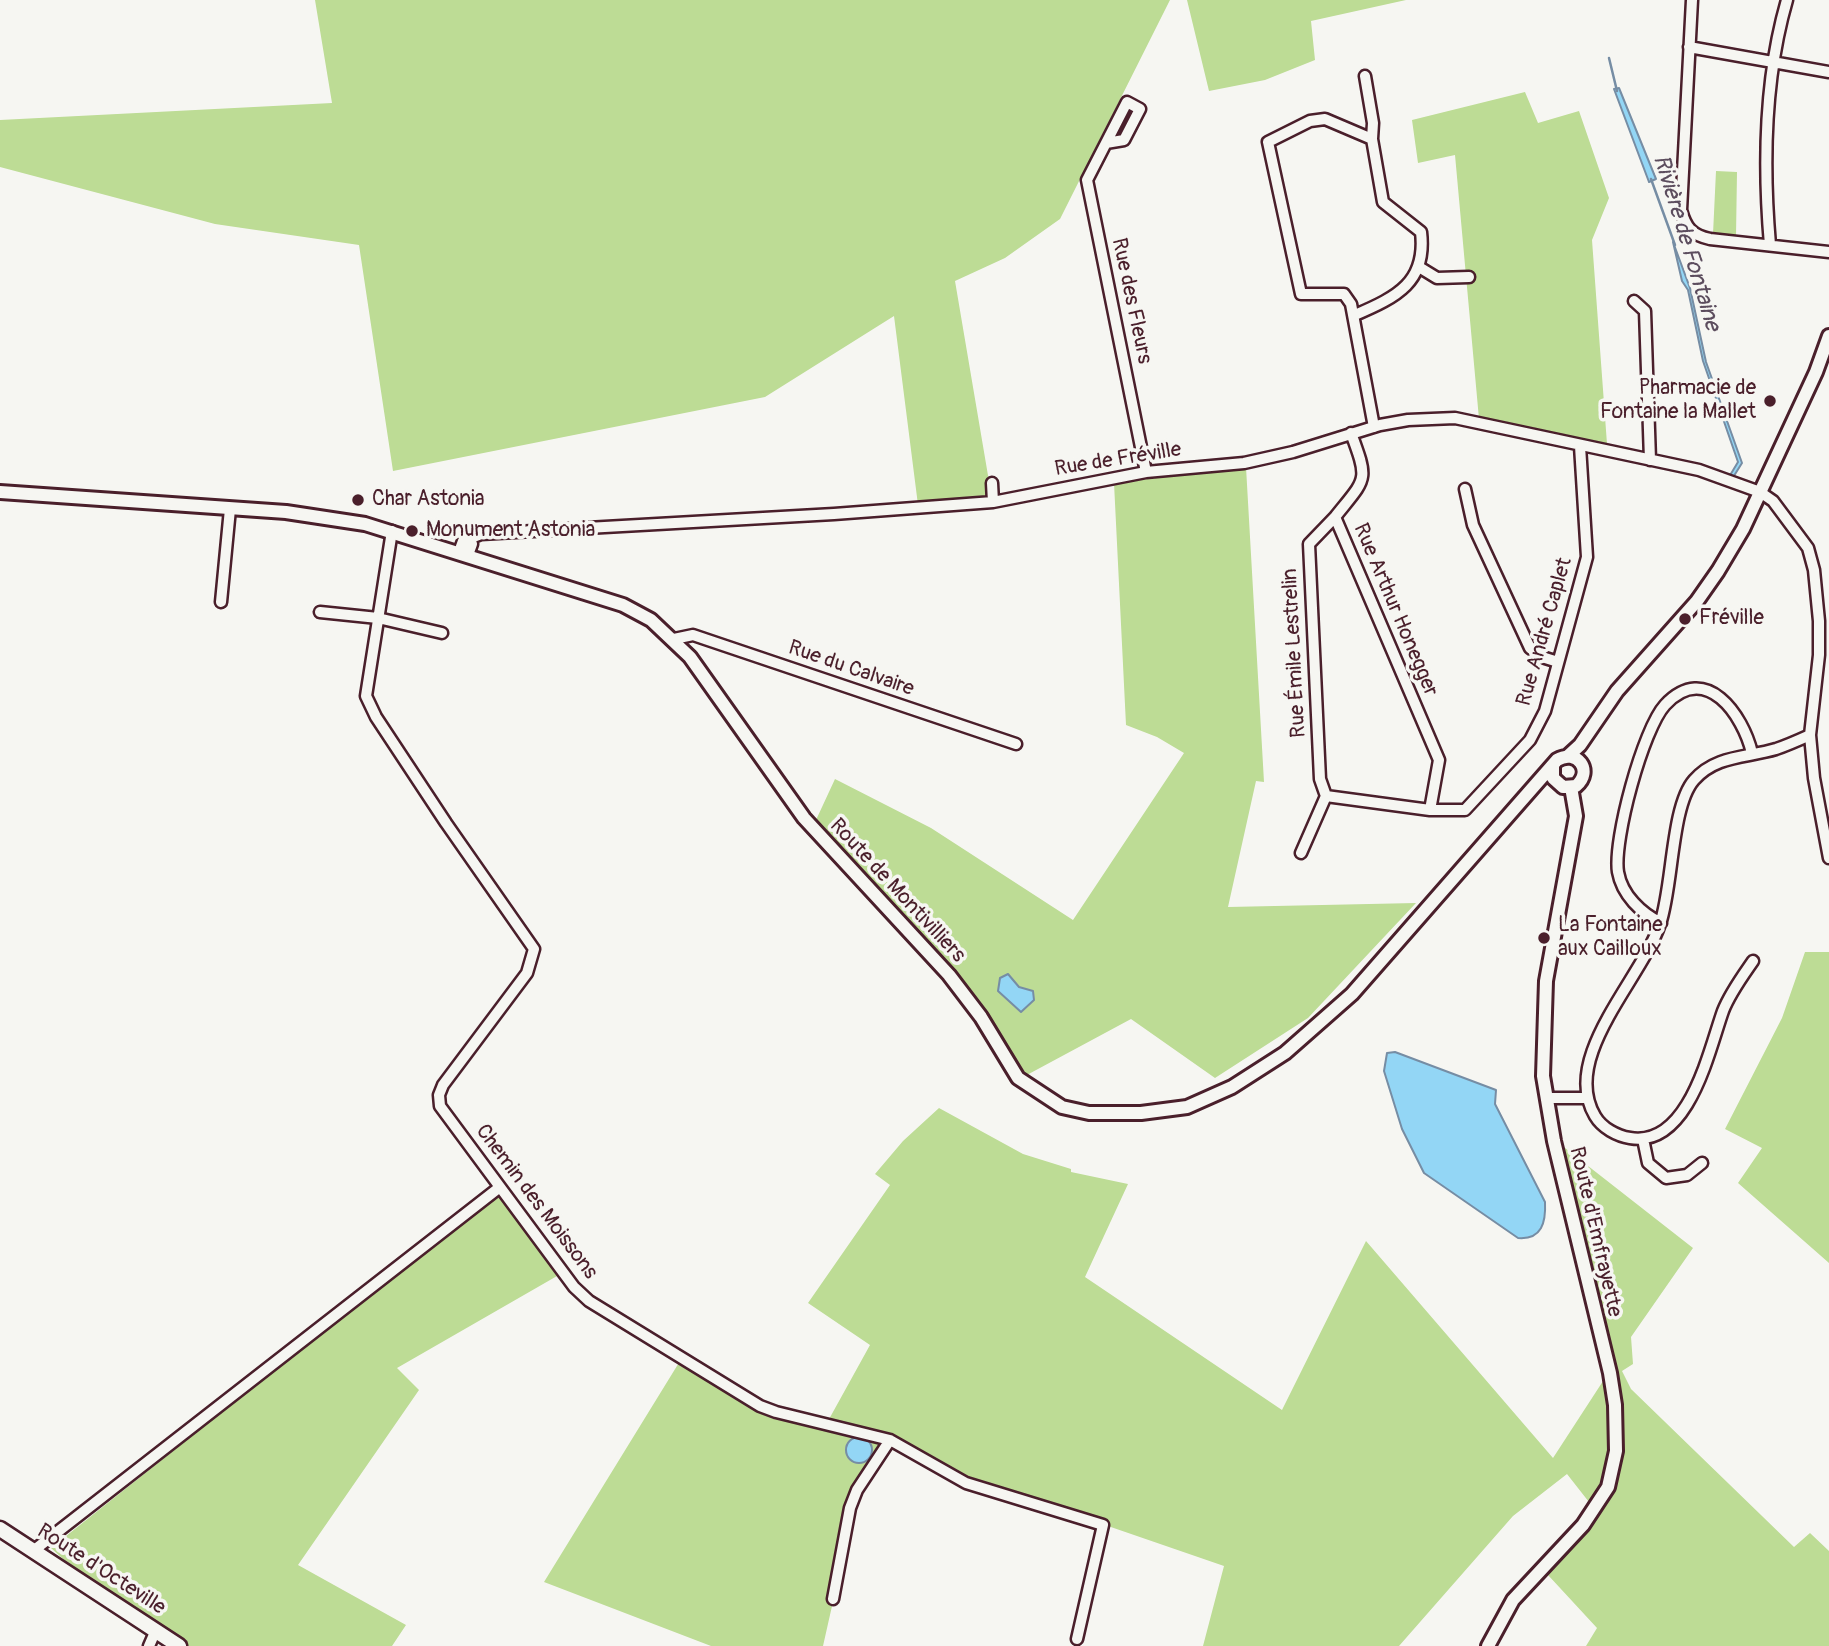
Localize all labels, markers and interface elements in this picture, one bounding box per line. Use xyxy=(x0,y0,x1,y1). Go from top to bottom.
water label: Rivière de Fontaine xyxy=(1646,152,1726,334)
street label: Rue des Fleurs xyxy=(1105,236,1157,366)
place label: Pharmacie de Fontaine la Mallet xyxy=(1600,376,1756,426)
marker: Pharmacie de Fontaine la Mallet xyxy=(1762,393,1778,409)
street label: Rue de Fréville xyxy=(1053,438,1183,482)
place label: Char Astonia xyxy=(372,487,485,513)
marker: Char Astonia xyxy=(350,492,366,508)
place label: Monument Astonia xyxy=(426,518,595,544)
street label: Rue Arthur Honegger xyxy=(1347,520,1443,700)
marker: Monument Astonia xyxy=(404,523,420,539)
street label: Rue André Caplet xyxy=(1512,555,1578,709)
street label: Rue Émile Lestrelin xyxy=(1278,568,1312,738)
place label: Fréville xyxy=(1699,606,1764,632)
marker: Fréville xyxy=(1677,611,1693,627)
street label: Rue du Calvaire xyxy=(785,636,917,702)
street label: Route de Montivilliers xyxy=(824,814,970,968)
place label: La Fontaine aux Cailloux xyxy=(1558,913,1662,963)
marker: La Fontaine aux Cailloux xyxy=(1536,930,1552,946)
street label: Chemin des Moissons xyxy=(470,1120,602,1284)
street label: Route d'Emfrayette xyxy=(1563,1145,1627,1319)
street label: Route d'Octeville xyxy=(32,1519,170,1621)

